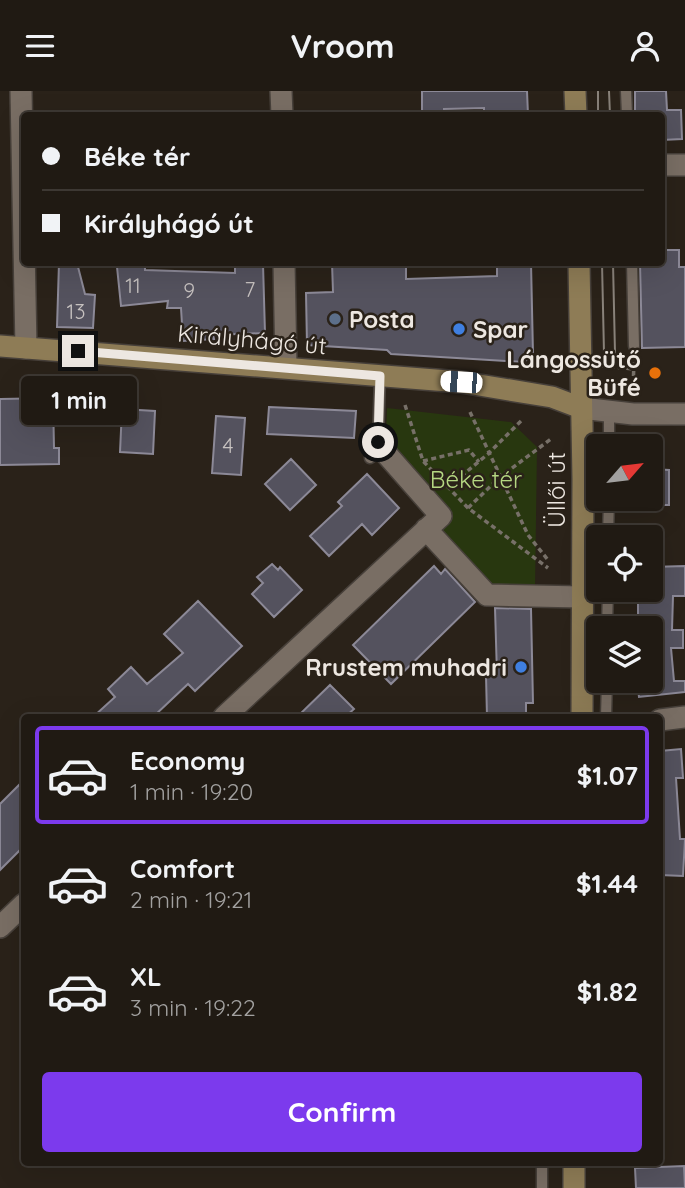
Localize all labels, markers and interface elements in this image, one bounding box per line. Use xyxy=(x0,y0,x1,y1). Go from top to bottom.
text: Vroom xyxy=(291,26,394,66)
icon: menu xyxy=(21,27,59,65)
icon: person xyxy=(626,27,664,65)
text: Béke tér xyxy=(84,140,190,173)
text: Királyhágó út xyxy=(84,207,254,240)
house number: 11 xyxy=(125,272,141,298)
house number: 7 xyxy=(245,276,256,302)
house number: 9 xyxy=(183,277,195,303)
house number: 13 xyxy=(67,298,85,324)
place label: Posta xyxy=(349,304,415,334)
marker: Posta xyxy=(327,311,343,327)
place label: Spar xyxy=(473,314,528,344)
street label: Királyhágó út xyxy=(176,318,328,360)
marker: Spar xyxy=(451,321,467,337)
route end xyxy=(62,335,94,367)
place label: Lángossütő Büfé xyxy=(506,344,641,402)
marker: Lángossütő Büfé xyxy=(647,365,663,381)
car xyxy=(440,370,483,394)
callout: 1 min xyxy=(20,375,136,425)
text: 1 min xyxy=(51,386,107,415)
route start xyxy=(362,426,394,458)
house number: 4 xyxy=(222,432,234,458)
north arrow xyxy=(586,434,663,511)
map controls xyxy=(586,434,663,693)
street label: Üllői út xyxy=(541,452,571,528)
park label: Béke tér xyxy=(430,464,522,494)
button: locate xyxy=(586,525,663,602)
button: layers xyxy=(586,616,663,693)
place label: Rrustem muhadri xyxy=(305,652,507,682)
marker: Rrustem muhadri xyxy=(513,659,529,675)
icon: car xyxy=(46,744,109,807)
text: Economy xyxy=(130,744,245,777)
text: $1.07 xyxy=(577,759,638,792)
text: 1 min · 19:20 xyxy=(130,777,253,806)
icon: car xyxy=(46,852,109,915)
text: Comfort xyxy=(130,852,235,885)
text: $1.44 xyxy=(576,867,638,900)
text: 2 min · 19:21 xyxy=(130,885,252,914)
icon: car xyxy=(46,960,109,1023)
text: XL xyxy=(130,960,162,993)
text: $1.82 xyxy=(577,975,638,1008)
text: 3 min · 19:22 xyxy=(130,993,256,1022)
button: Confirm xyxy=(42,1072,642,1152)

